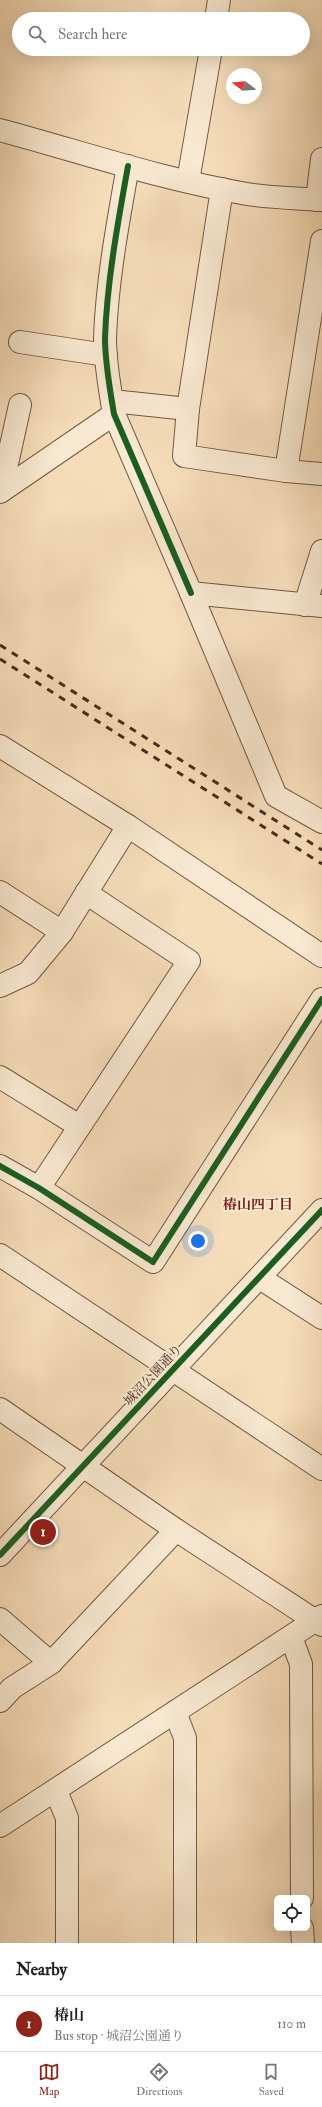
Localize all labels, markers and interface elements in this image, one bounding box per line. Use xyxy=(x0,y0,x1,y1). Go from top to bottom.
search box xyxy=(12,12,310,56)
icon: search xyxy=(26,23,48,45)
text: Search here xyxy=(58,25,127,44)
north arrow xyxy=(226,68,262,104)
district label: 椿山四丁目 xyxy=(223,1196,293,1213)
your location xyxy=(188,1231,208,1251)
street label: 城沼公園通り xyxy=(121,1341,185,1409)
pin: 1 xyxy=(30,1517,56,1547)
map controls xyxy=(274,1895,310,1931)
button: locate xyxy=(274,1895,310,1931)
text: Nearby xyxy=(16,1959,67,1980)
text: 椿山 xyxy=(54,2006,84,2025)
text: 1 xyxy=(27,2016,31,2032)
text: 110 m xyxy=(277,2016,306,2032)
text: Bus stop · 城沼公園通り xyxy=(54,2028,184,2044)
tab: Map xyxy=(38,2061,60,2098)
tab: Directions xyxy=(136,2061,183,2098)
tab: Saved xyxy=(259,2061,284,2098)

